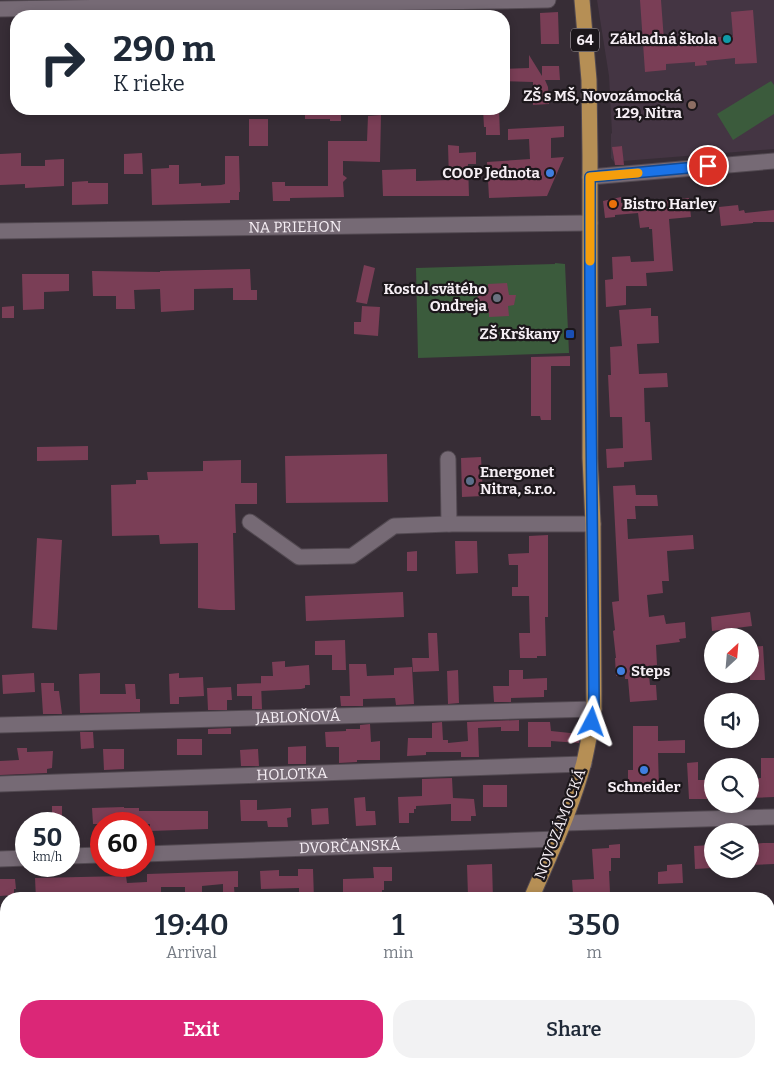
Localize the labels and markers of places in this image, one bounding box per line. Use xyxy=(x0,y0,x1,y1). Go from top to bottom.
place label: Základná škola xyxy=(610,30,718,48)
marker: Základná škola xyxy=(721,33,733,45)
place label: ZŠ s MŠ, Novozámocká 129, Nitra xyxy=(523,86,683,122)
marker: ZŠ s MŠ, Novozámocká 129, Nitra xyxy=(686,99,698,111)
pin xyxy=(687,145,729,187)
place label: COOP Jednota xyxy=(442,164,541,182)
marker: COOP Jednota xyxy=(544,167,556,179)
place label: Bistro Harley xyxy=(623,195,717,213)
marker: Bistro Harley xyxy=(607,198,619,210)
place label: Kostol svätého Ondreja xyxy=(383,280,488,315)
marker: Kostol svätého Ondreja xyxy=(491,292,503,304)
place label: ZŠ Krškany xyxy=(480,324,561,343)
marker: ZŠ Krškany xyxy=(564,328,576,340)
place label: Energonet Nitra, s.r.o. xyxy=(480,463,556,498)
marker: Energonet Nitra, s.r.o. xyxy=(464,475,476,487)
place label: Steps xyxy=(631,662,670,680)
marker: Steps xyxy=(615,665,627,677)
marker: Schneider xyxy=(638,764,650,776)
place label: Schneider xyxy=(607,778,681,796)

